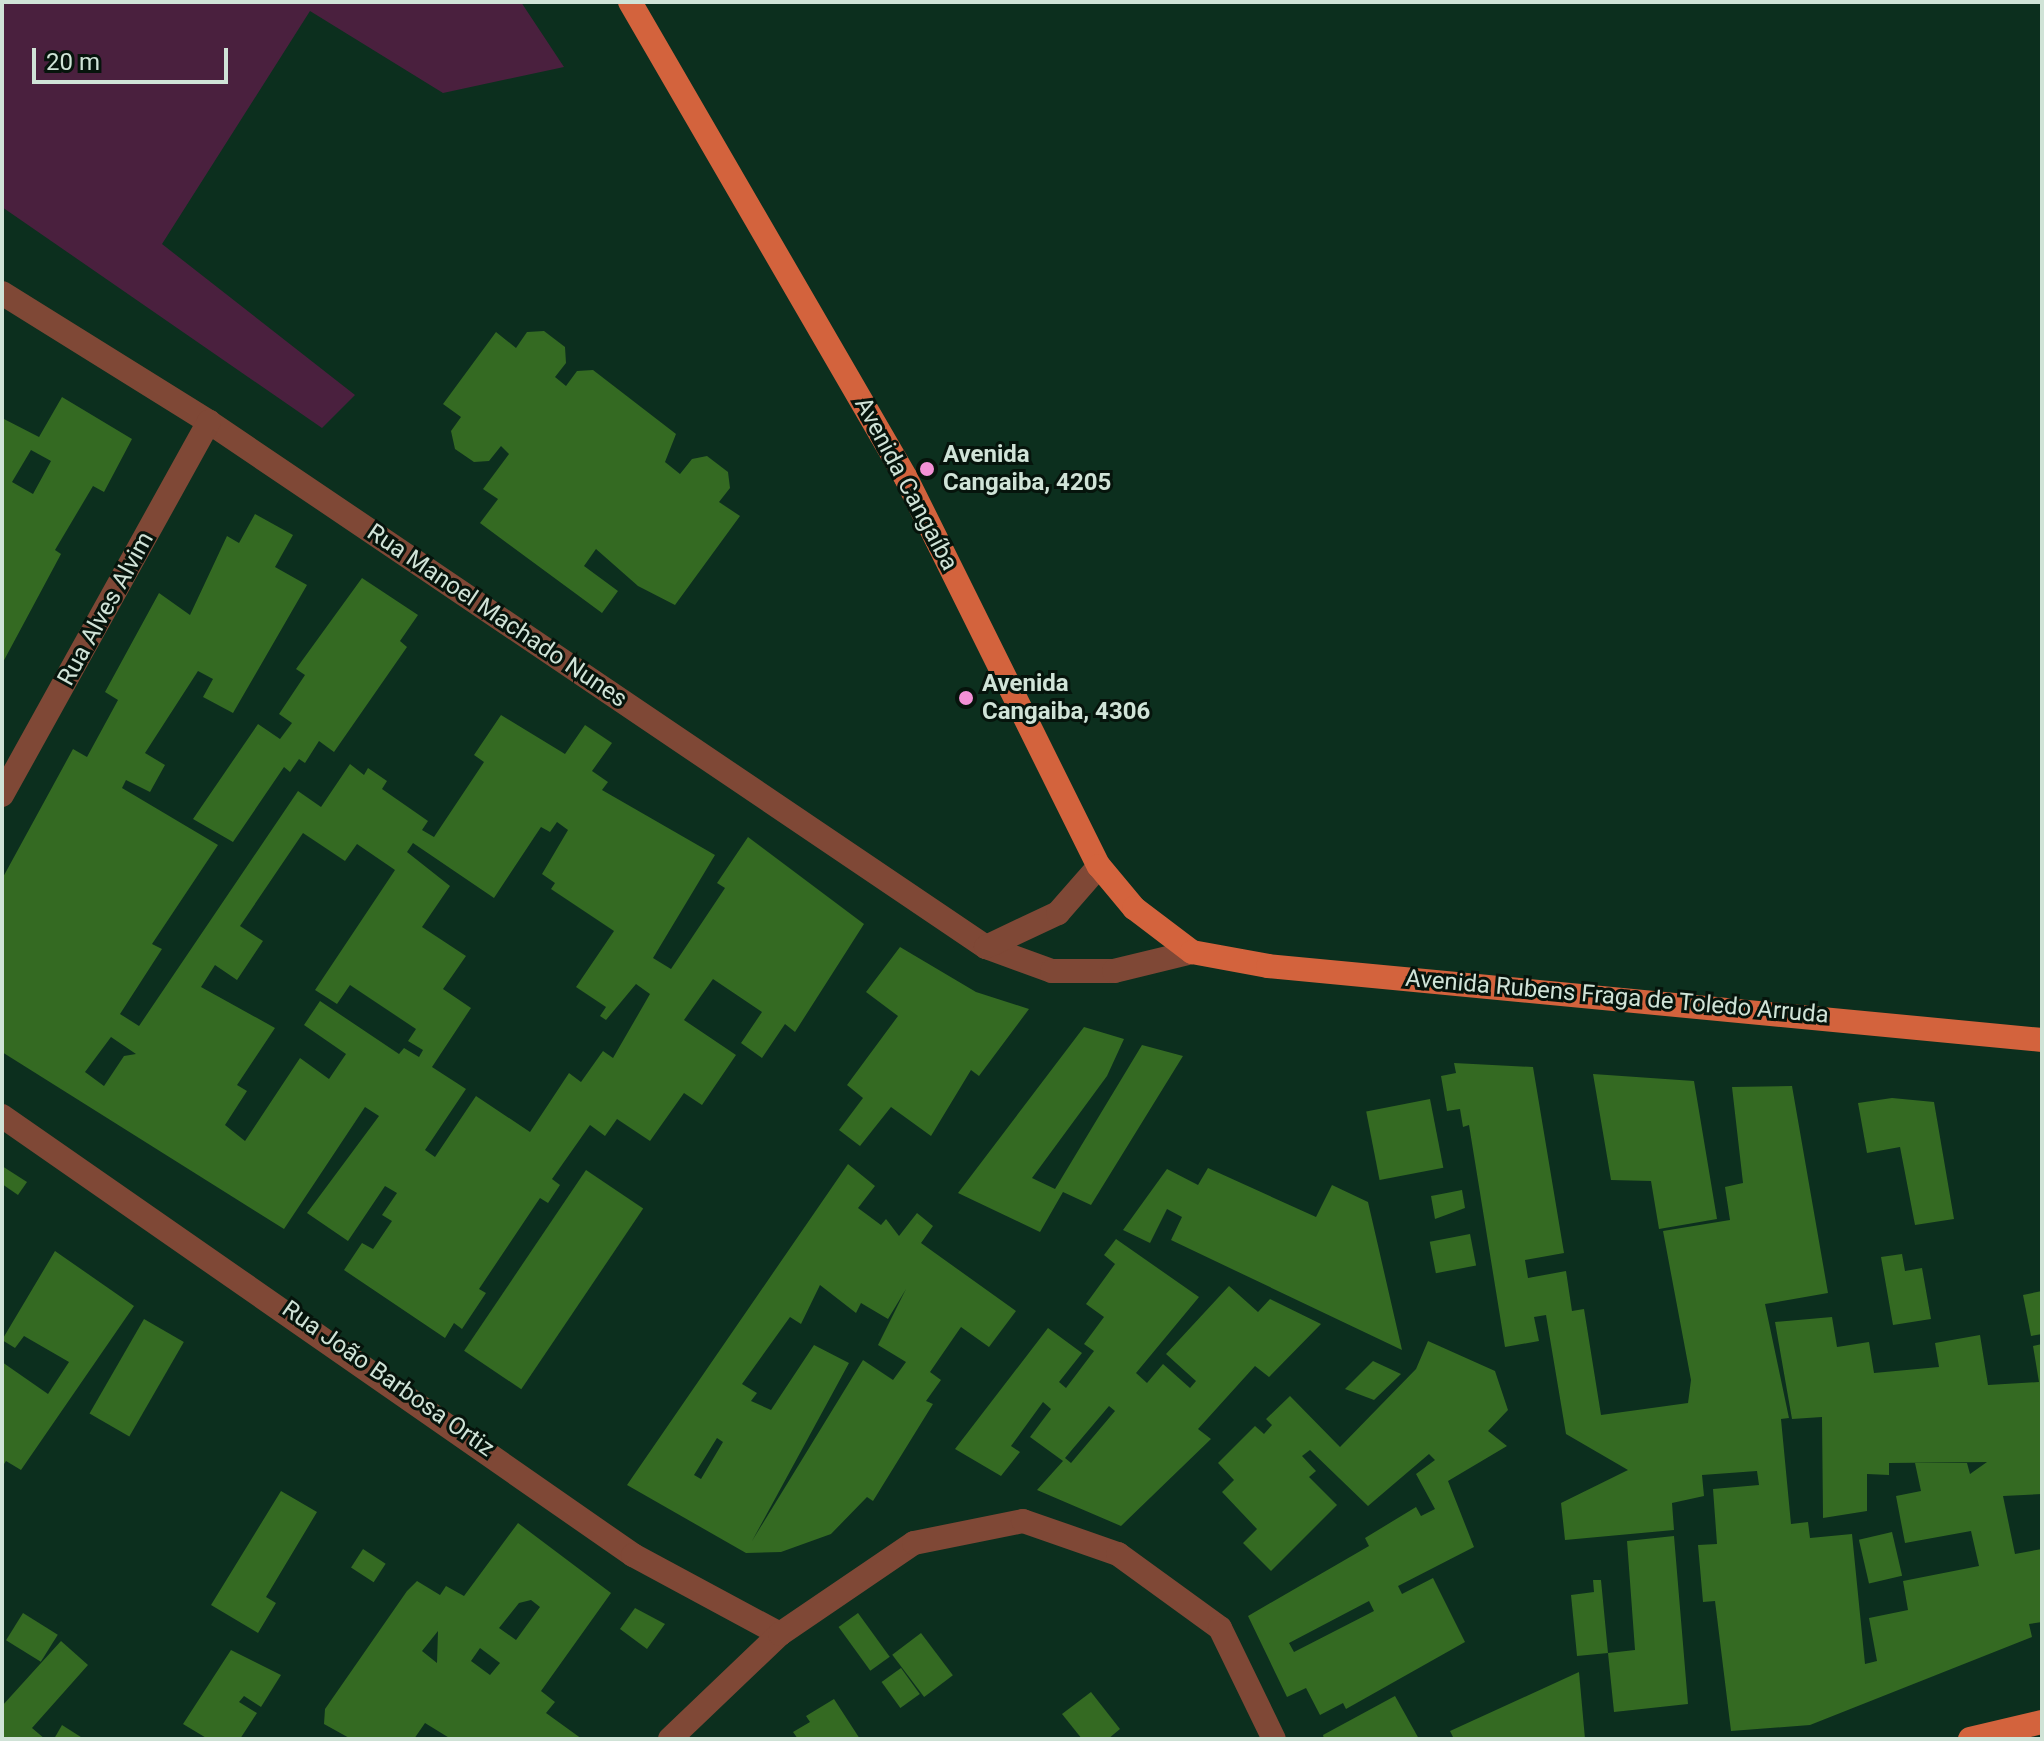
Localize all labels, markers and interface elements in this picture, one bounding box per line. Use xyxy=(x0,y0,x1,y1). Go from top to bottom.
scale bar xyxy=(36,32,232,82)
text: 20 m xyxy=(46,48,100,76)
street label: Avenida Cangaíba xyxy=(848,393,964,575)
place label: Avenida Cangaiba, 4205 xyxy=(943,441,1111,497)
marker: Avenida Cangaiba, 4205 xyxy=(918,460,936,478)
street label: Rua Manoel Machado Nunes xyxy=(362,518,632,714)
street label: Rua Alves Alvim xyxy=(52,527,160,691)
place label: Avenida Cangaiba, 4306 xyxy=(982,670,1150,726)
marker: Avenida Cangaiba, 4306 xyxy=(957,689,975,707)
street label: Avenida Rubens Fraga de Toledo Arruda xyxy=(1404,964,1830,1030)
street label: Rua João Barbosa Ortiz xyxy=(276,1295,500,1463)

